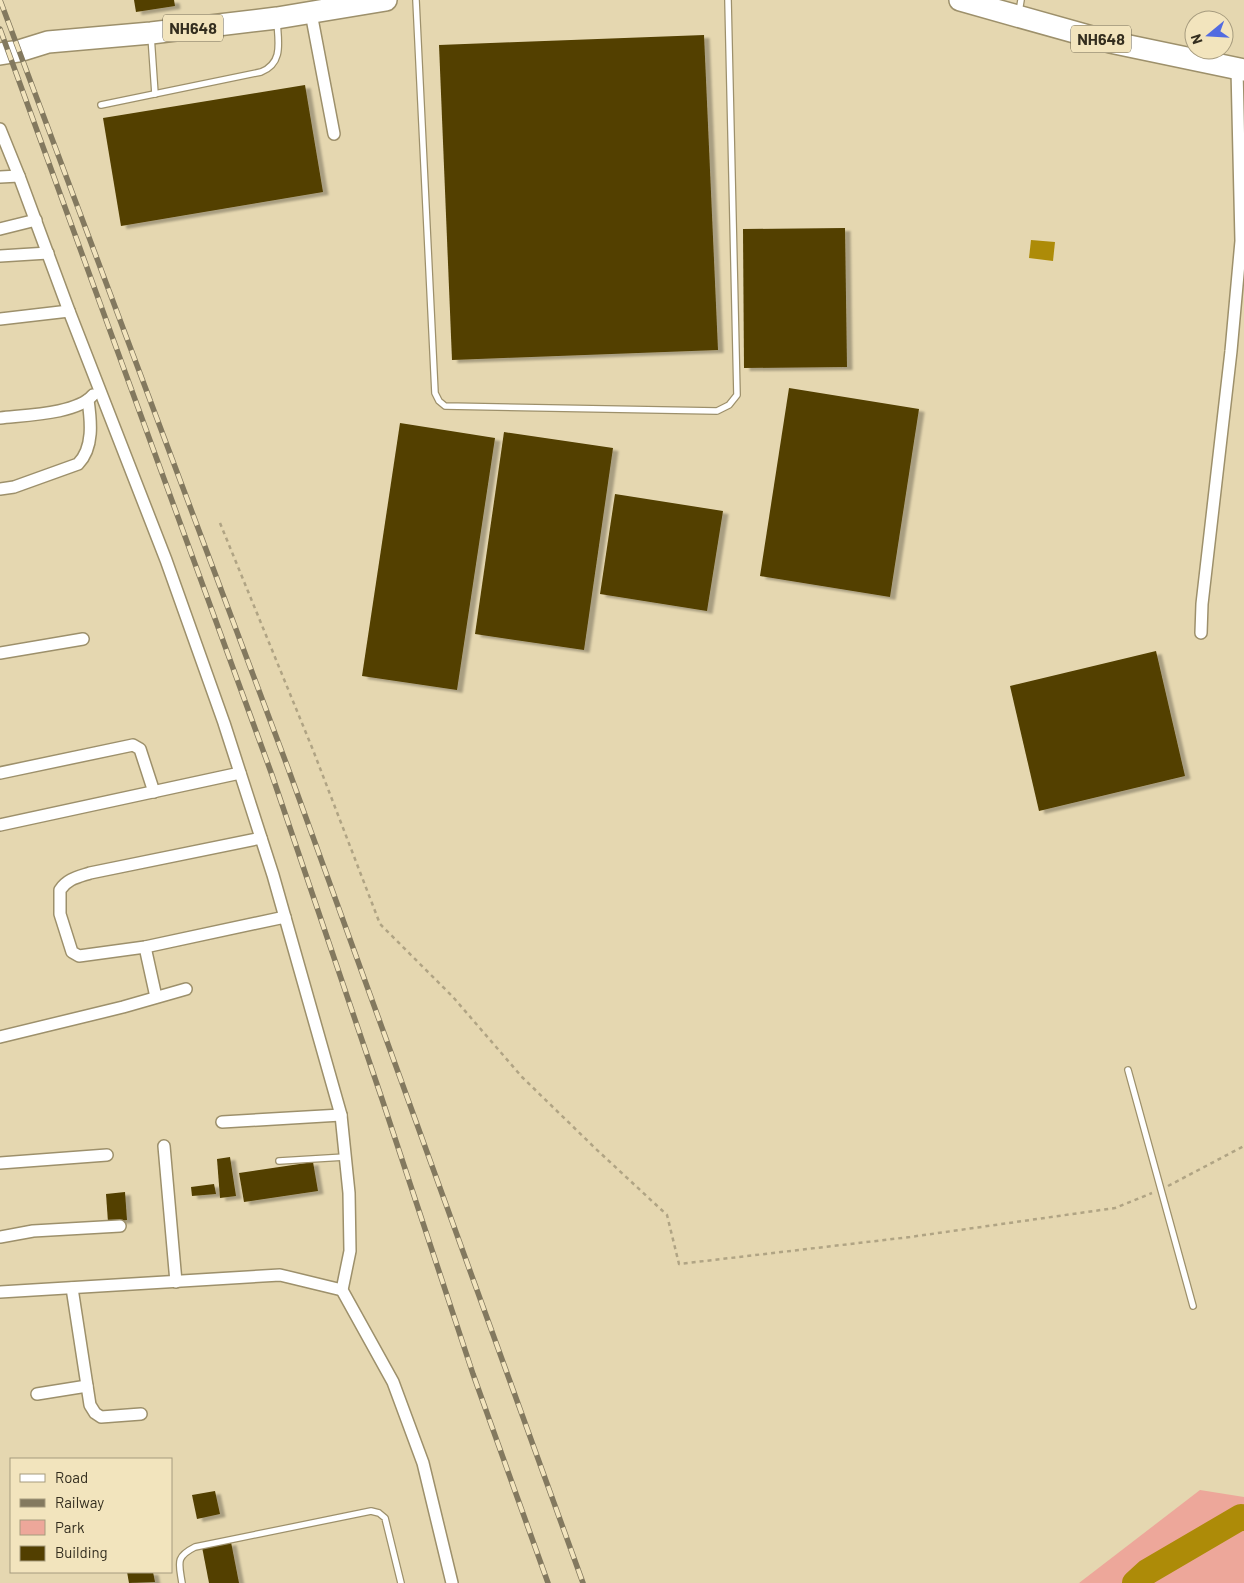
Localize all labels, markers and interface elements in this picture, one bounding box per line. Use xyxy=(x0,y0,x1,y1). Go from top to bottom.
north arrow xyxy=(1184,10,1234,60)
road number: NH648 xyxy=(163,14,223,42)
road number: NH648 xyxy=(1071,26,1131,52)
text: N xyxy=(1187,32,1206,46)
legend xyxy=(10,1458,172,1573)
text: Road xyxy=(55,1468,88,1486)
text: Railway xyxy=(55,1493,104,1511)
text: Park xyxy=(55,1518,85,1536)
text: Building xyxy=(55,1543,108,1561)

